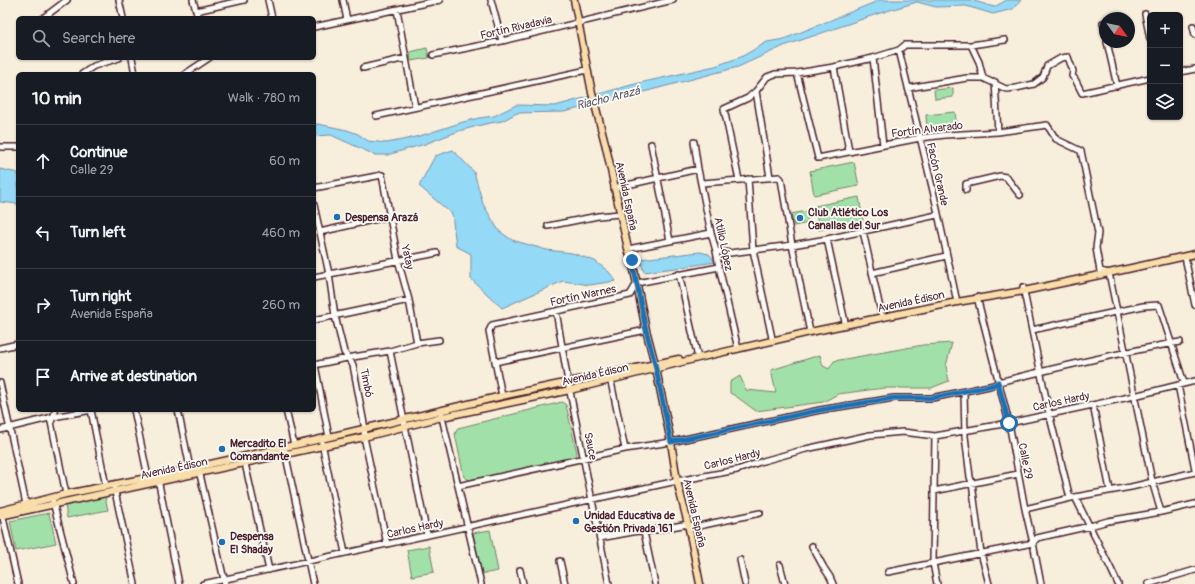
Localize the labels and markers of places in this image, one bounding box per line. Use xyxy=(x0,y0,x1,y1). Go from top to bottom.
place label: Club Atlético Los Canallas del Sur xyxy=(808,206,888,232)
place label: Despensa Arazá xyxy=(345,211,418,224)
marker: Despensa Arazá xyxy=(332,212,342,222)
marker: Club Atlético Los Canallas del Sur xyxy=(795,213,805,223)
place label: Mercadito El Comandante xyxy=(230,437,290,463)
marker: Mercadito El Comandante xyxy=(217,444,227,454)
place label: Unidad Educativa de Gestión Privada 161 xyxy=(584,509,675,535)
marker: Unidad Educativa de Gestión Privada 161 xyxy=(571,516,581,526)
place label: Despensa El Shaday xyxy=(230,530,274,556)
marker: Despensa El Shaday xyxy=(217,537,227,547)

